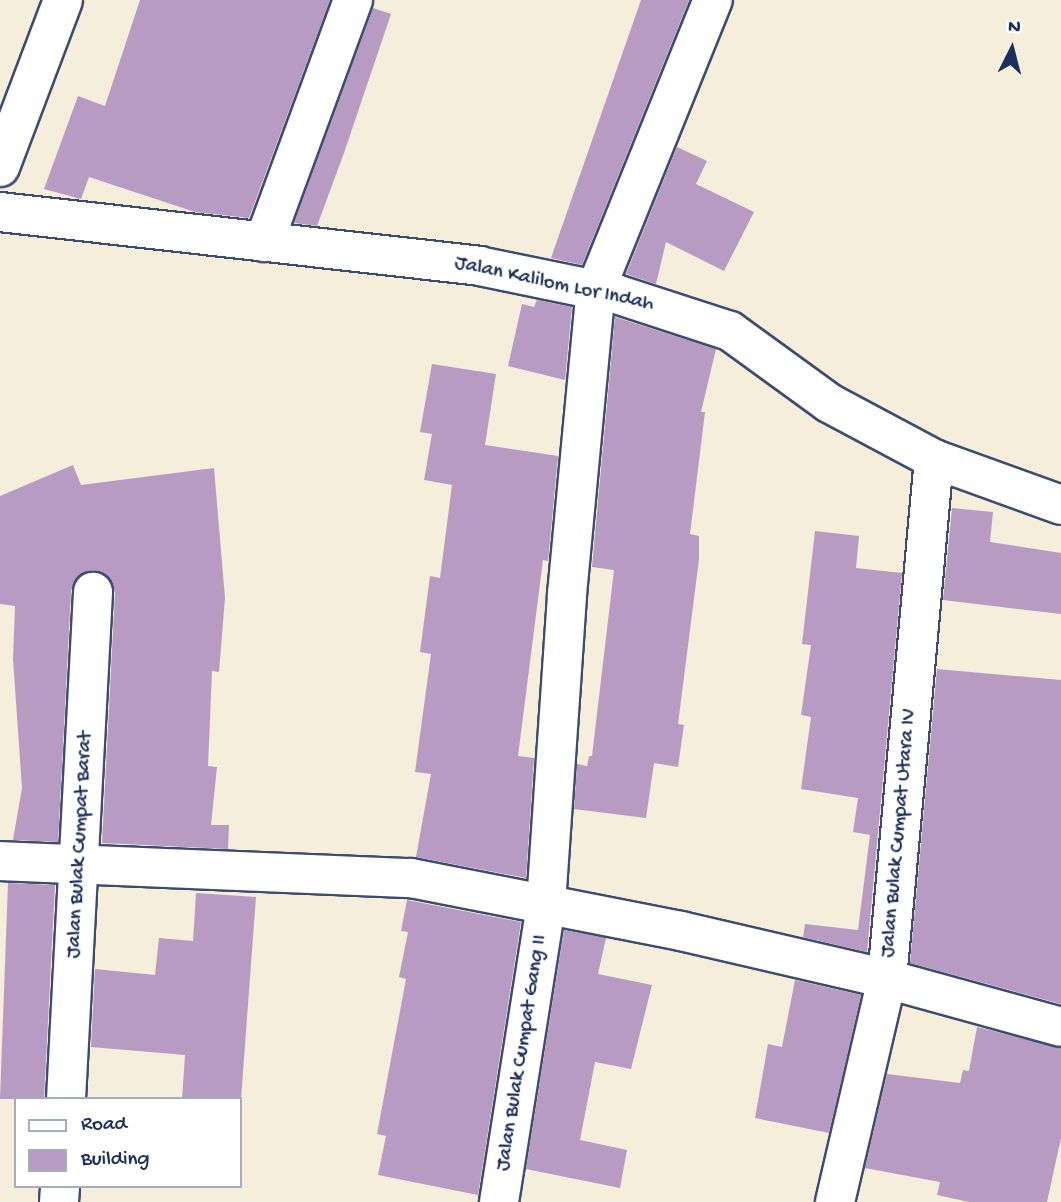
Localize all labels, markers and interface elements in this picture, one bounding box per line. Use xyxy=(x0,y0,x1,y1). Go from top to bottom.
north arrow xyxy=(977,14,1047,84)
text: N xyxy=(1007,16,1022,40)
street label: Jalan Kalilom Lor Indah xyxy=(452,252,656,318)
street label: Jalan Bulak Cumpat Utara IV xyxy=(877,707,923,959)
street label: Jalan Bulak Cumpat Barat xyxy=(62,731,100,959)
street label: Jalan Bulak Cumpat Gang II xyxy=(492,933,554,1173)
legend xyxy=(14,1097,242,1188)
text: Road xyxy=(81,1113,127,1138)
text: Building xyxy=(81,1148,150,1173)

